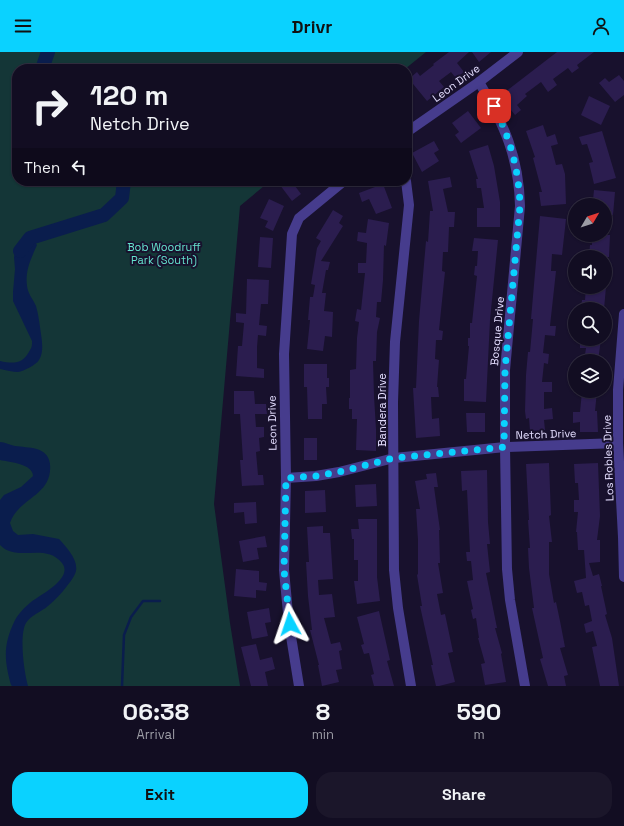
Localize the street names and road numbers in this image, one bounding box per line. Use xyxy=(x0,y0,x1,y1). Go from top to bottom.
street label: Leon Drive xyxy=(430,61,482,105)
street label: Bosque Drive xyxy=(487,296,507,366)
street label: Bandera Drive xyxy=(375,373,389,447)
street label: Leon Drive xyxy=(265,395,279,451)
street label: Los Robles Drive xyxy=(599,415,617,501)
street label: Netch Drive xyxy=(515,426,577,442)

